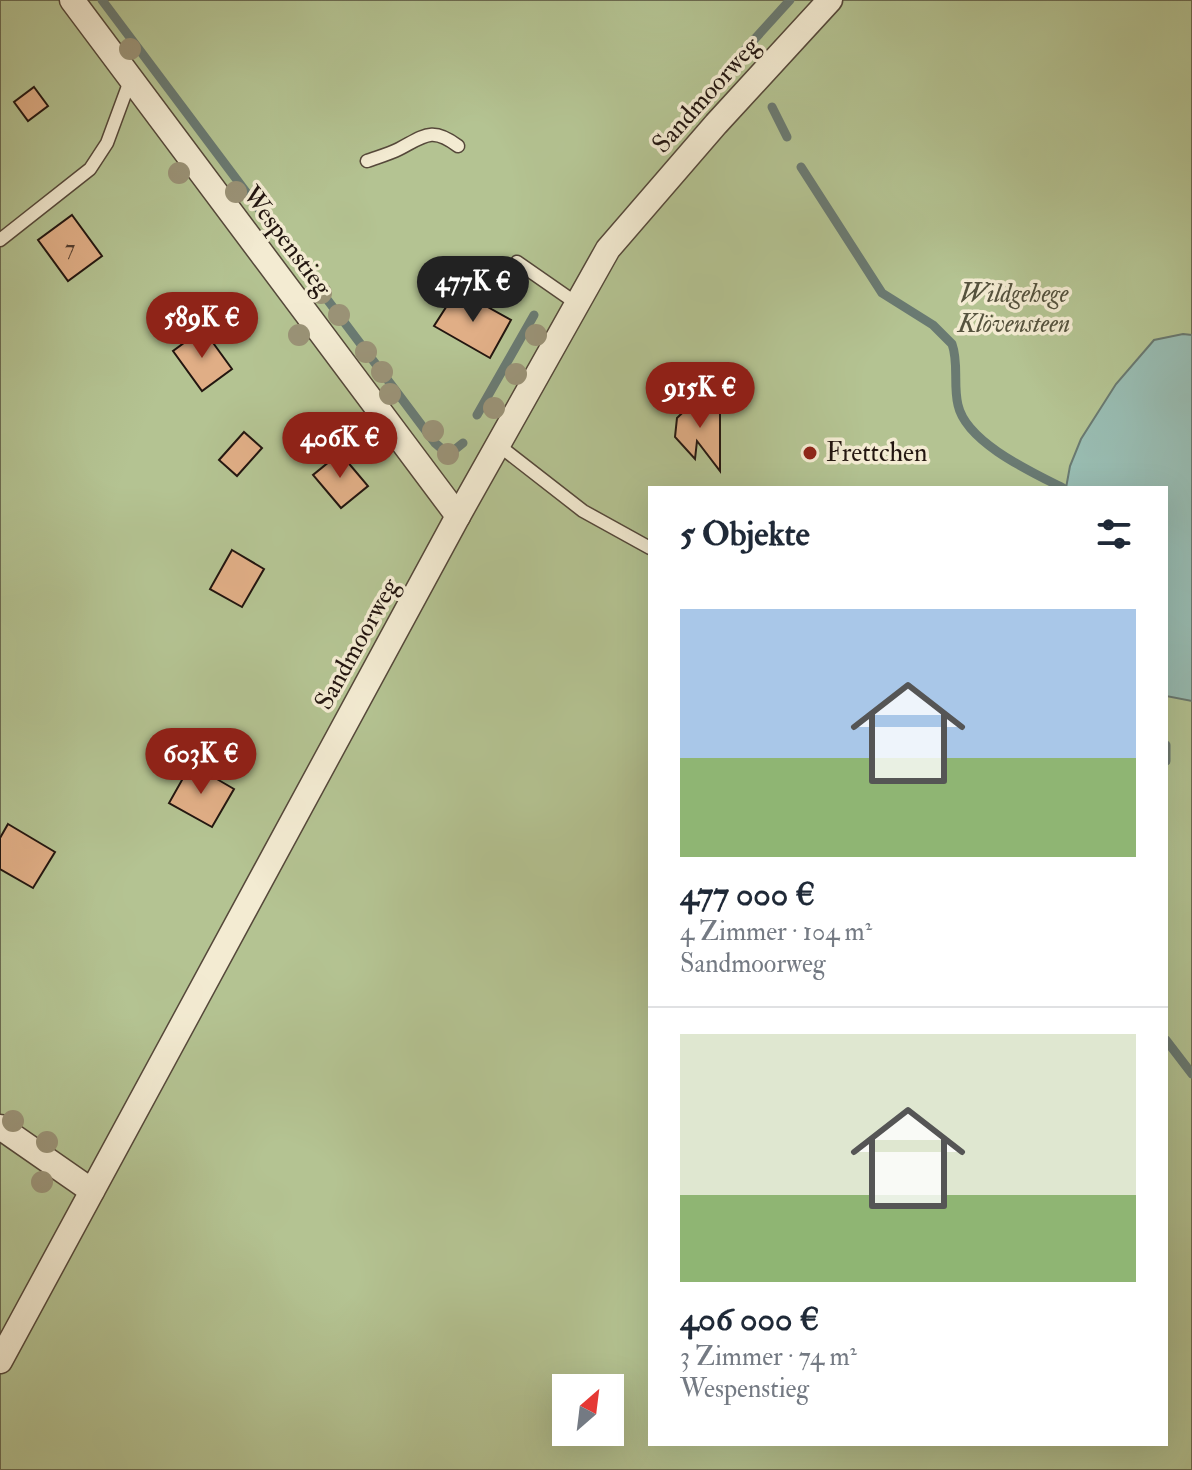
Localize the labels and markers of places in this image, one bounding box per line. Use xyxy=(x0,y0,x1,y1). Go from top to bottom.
pin: 477K € xyxy=(408,256,538,324)
pin: 589K € xyxy=(137,292,267,360)
pin: 915K € xyxy=(635,362,765,430)
pin: 406K € xyxy=(275,412,405,480)
place label: Frettchen xyxy=(826,437,927,469)
marker: Frettchen xyxy=(801,444,819,462)
pin: 603K € xyxy=(136,728,266,796)

